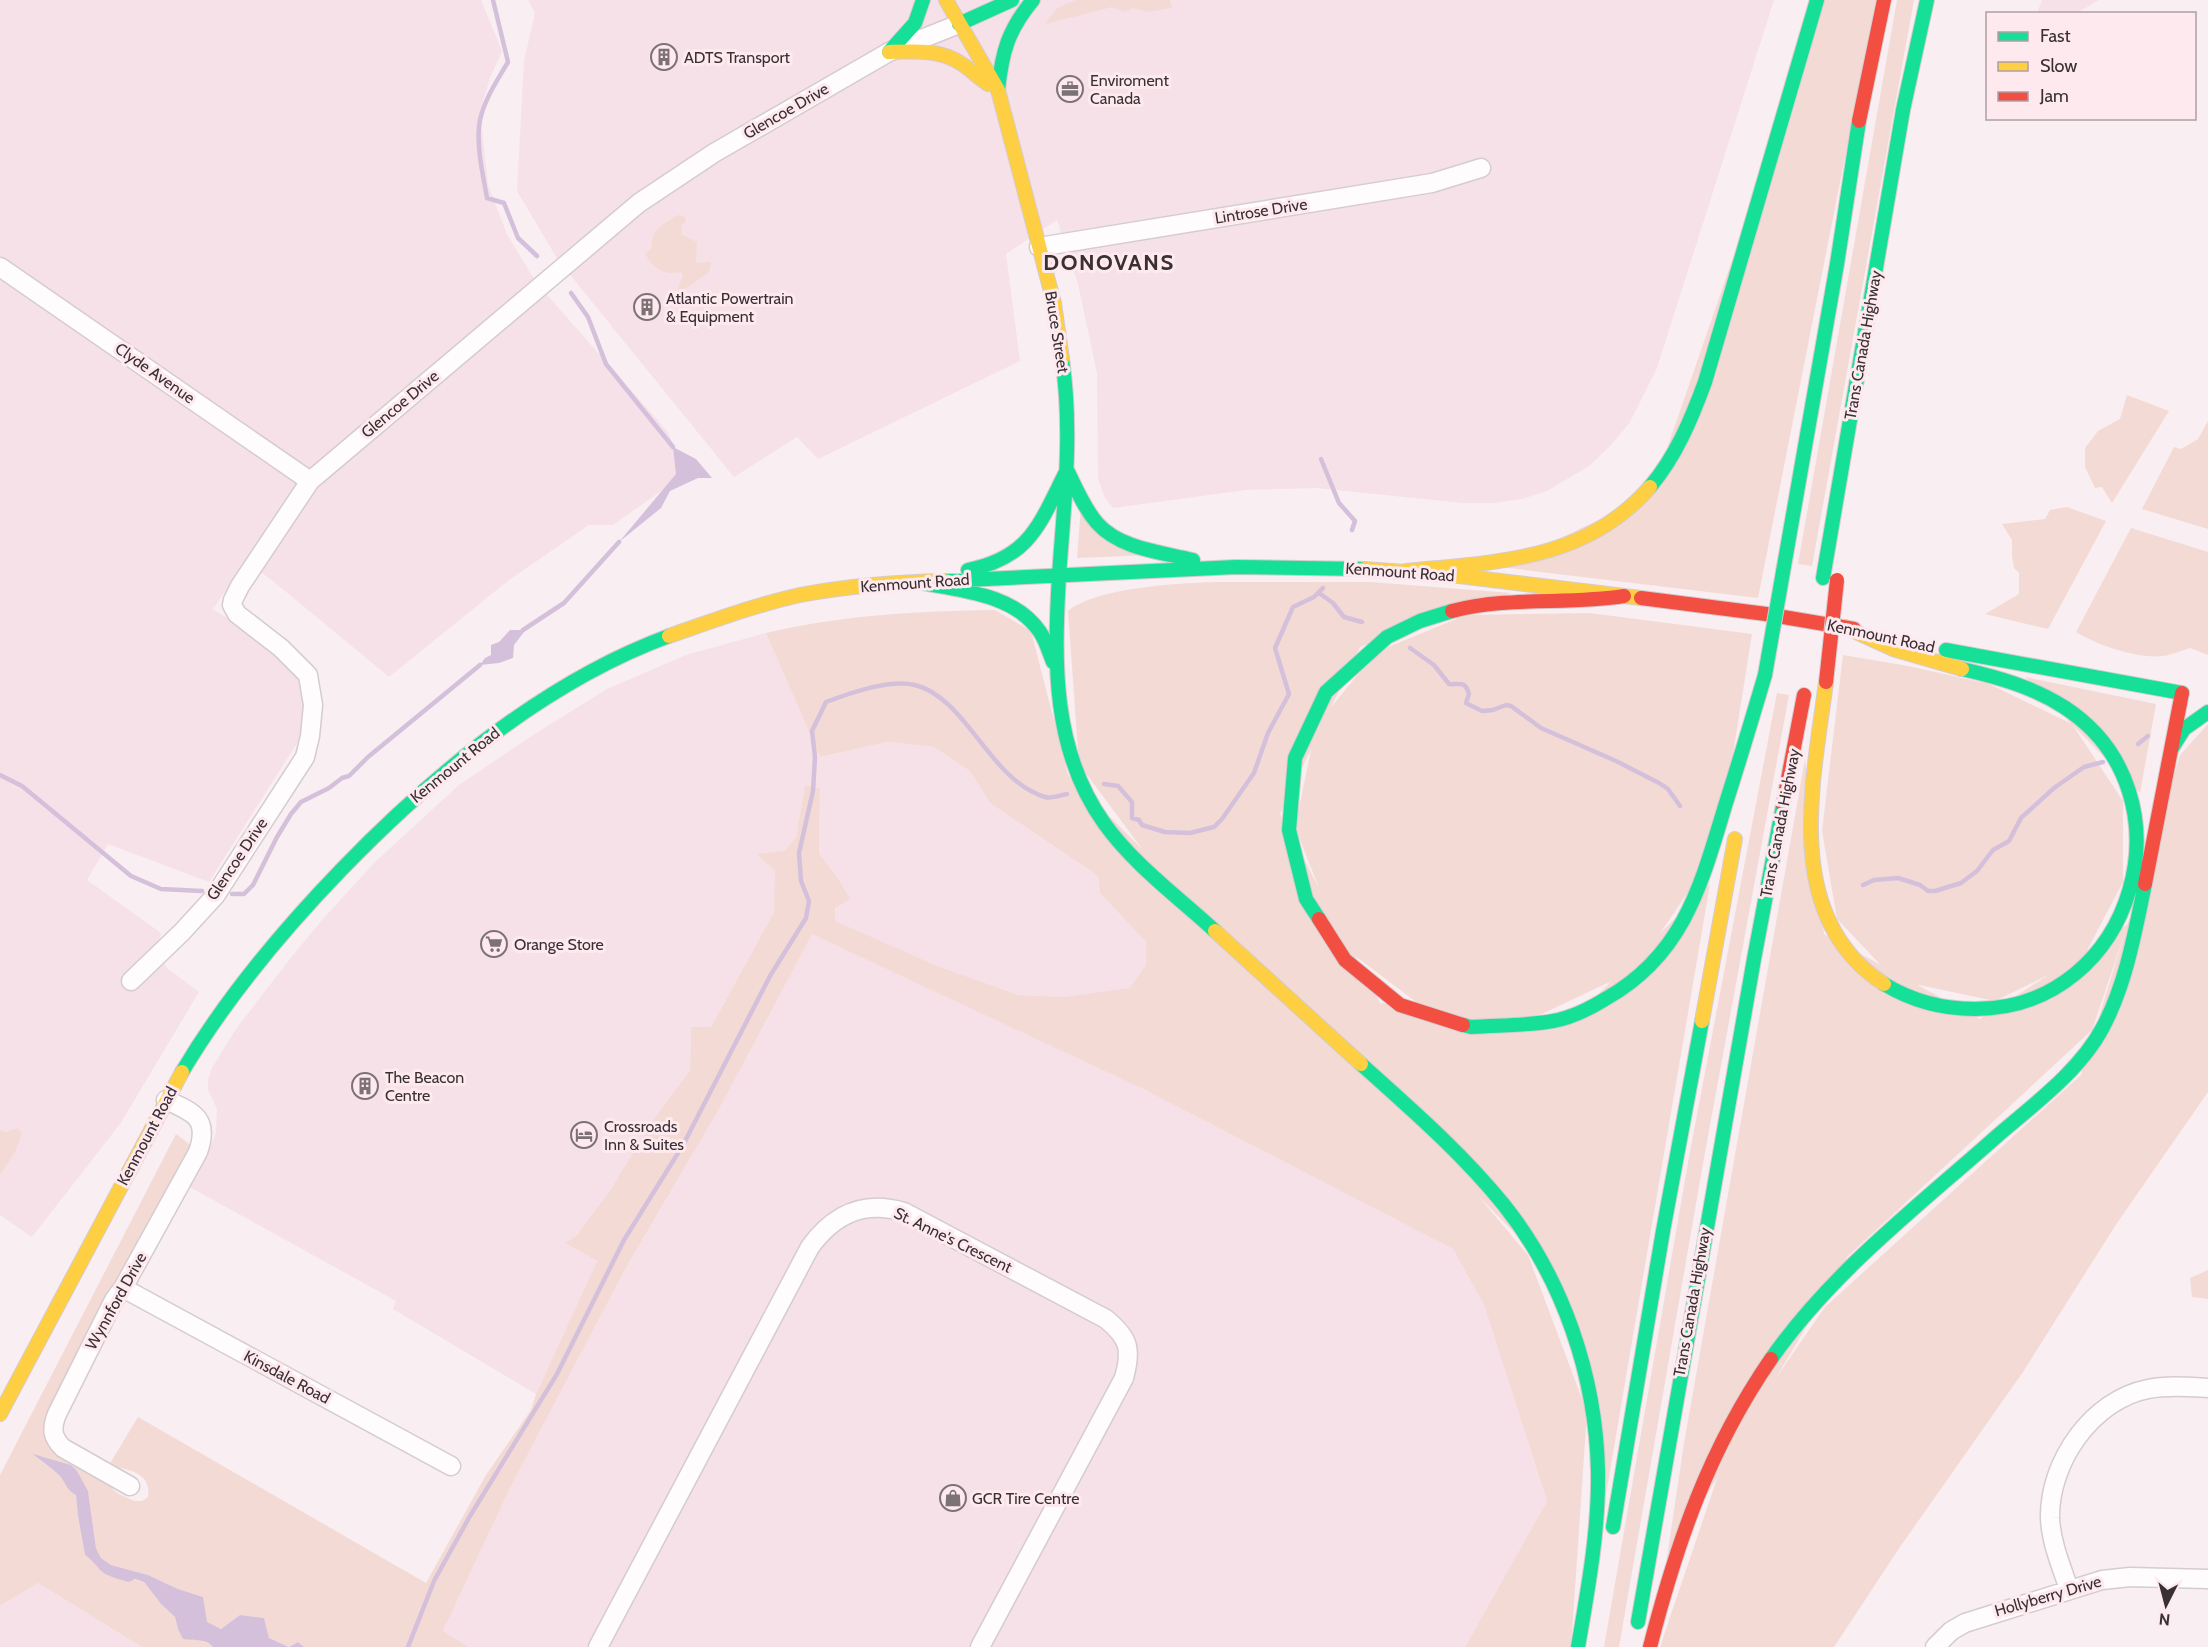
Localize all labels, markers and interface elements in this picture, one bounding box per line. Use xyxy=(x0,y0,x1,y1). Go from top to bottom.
legend xyxy=(1986,12,2196,120)
text: Fast xyxy=(2040,25,2071,47)
building icon: ADTS Transport xyxy=(649,42,679,72)
place label: ADTS Transport xyxy=(684,48,791,67)
text: Slow xyxy=(2040,55,2077,77)
place label: Enviroment Canada xyxy=(1090,71,1169,108)
office icon: Enviroment Canada xyxy=(1055,74,1085,104)
street label: Glencoe Drive xyxy=(740,79,832,143)
text: Jam xyxy=(2039,85,2069,107)
street label: Lintrose Drive xyxy=(1213,194,1309,228)
district label: DONOVANS xyxy=(1043,249,1175,276)
street label: Trans Canada Highway xyxy=(1841,269,1885,421)
place label: Atlantic Powertrain & Equipment xyxy=(666,289,794,326)
street label: Bruce Street xyxy=(1041,290,1073,375)
building icon: Atlantic Powertrain & Equipment xyxy=(632,292,662,322)
street label: Clyde Avenue xyxy=(112,339,198,407)
street label: Glencoe Drive xyxy=(357,366,443,442)
street label: Kenmount Road xyxy=(1345,559,1455,585)
street label: Kenmount Road xyxy=(860,570,970,596)
street label: Kenmount Road xyxy=(1826,615,1936,657)
street label: Kenmount Road xyxy=(407,723,503,807)
street label: Trans Canada Highway xyxy=(1756,747,1804,899)
street label: Glencoe Drive xyxy=(203,814,271,904)
supermarket icon: Orange Store xyxy=(479,929,509,959)
place label: Orange Store xyxy=(514,935,604,954)
place label: The Beacon Centre xyxy=(385,1068,464,1105)
building icon: The Beacon Centre xyxy=(350,1071,380,1101)
street label: Kenmount Road xyxy=(113,1083,181,1189)
place label: Crossroads Inn & Suites xyxy=(604,1117,684,1154)
hotel icon: Crossroads Inn & Suites xyxy=(569,1120,599,1150)
street label: St. Anne's Crescent xyxy=(891,1203,1016,1277)
street label: Trans Canada Highway xyxy=(1670,1226,1714,1378)
street label: Wynnford Drive xyxy=(82,1249,150,1353)
street label: Kinsdale Road xyxy=(241,1346,333,1408)
shop icon: GCR Tire Centre xyxy=(938,1483,968,1513)
place label: GCR Tire Centre xyxy=(972,1489,1079,1508)
street label: Hollyberry Drive xyxy=(1992,1572,2104,1620)
north arrow xyxy=(2136,1575,2196,1635)
text: N xyxy=(2158,1609,2171,1629)

